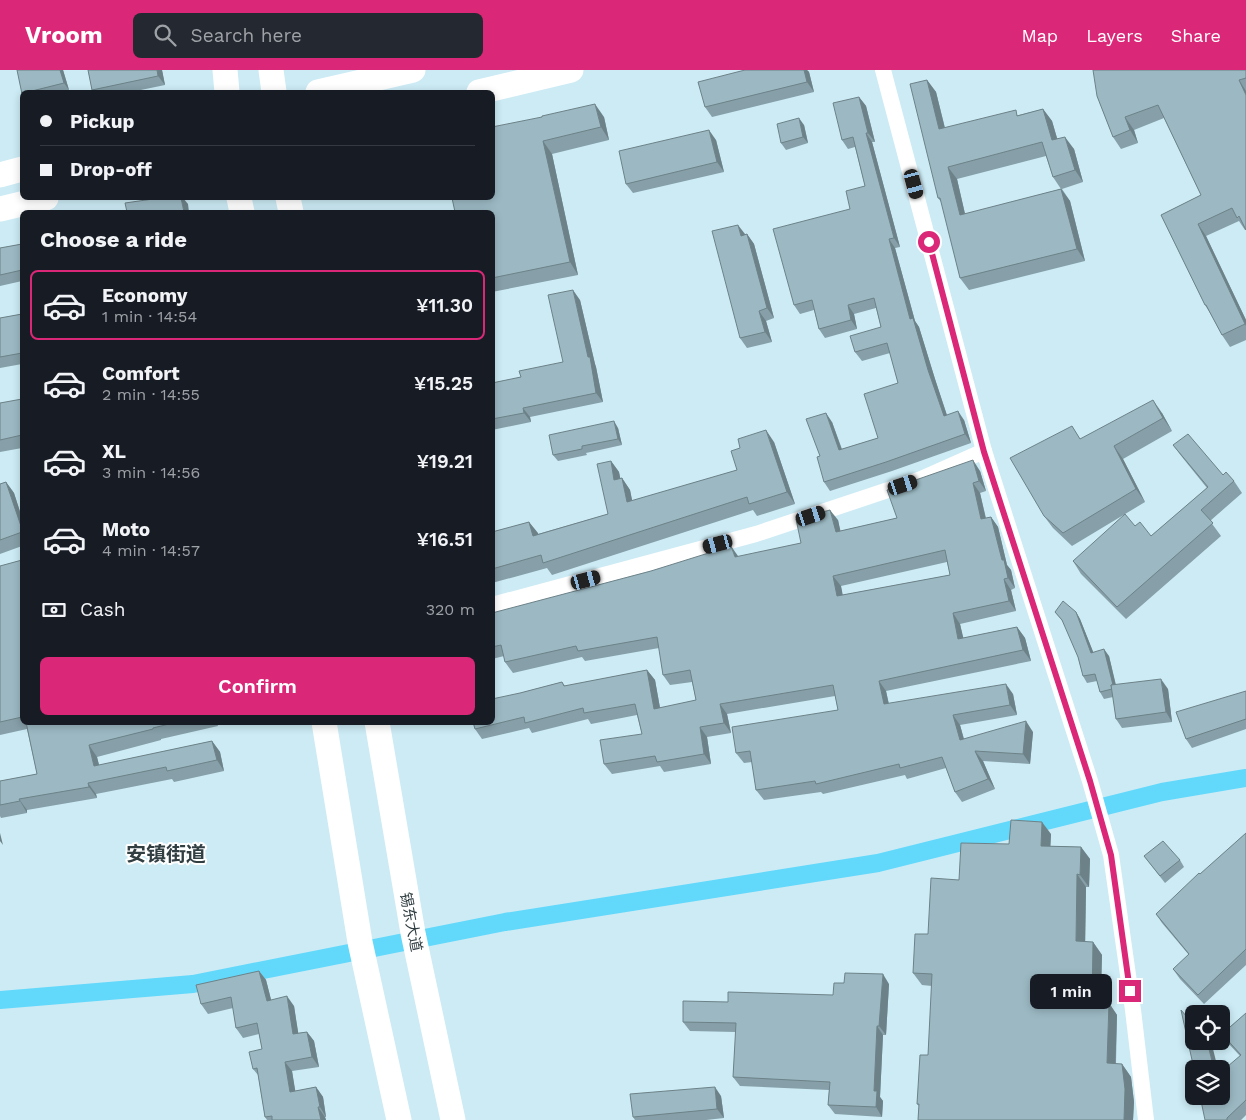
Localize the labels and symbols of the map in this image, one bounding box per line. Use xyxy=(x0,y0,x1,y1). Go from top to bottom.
car xyxy=(902,168,925,200)
route start xyxy=(918,231,940,253)
car xyxy=(886,473,919,497)
car xyxy=(794,504,827,528)
car xyxy=(701,533,734,555)
car xyxy=(569,569,602,591)
district label: 安镇街道 xyxy=(126,842,206,866)
street label: 锡东大道 xyxy=(396,891,426,953)
callout: 1 min xyxy=(1030,974,1112,1008)
route end xyxy=(1119,980,1141,1002)

